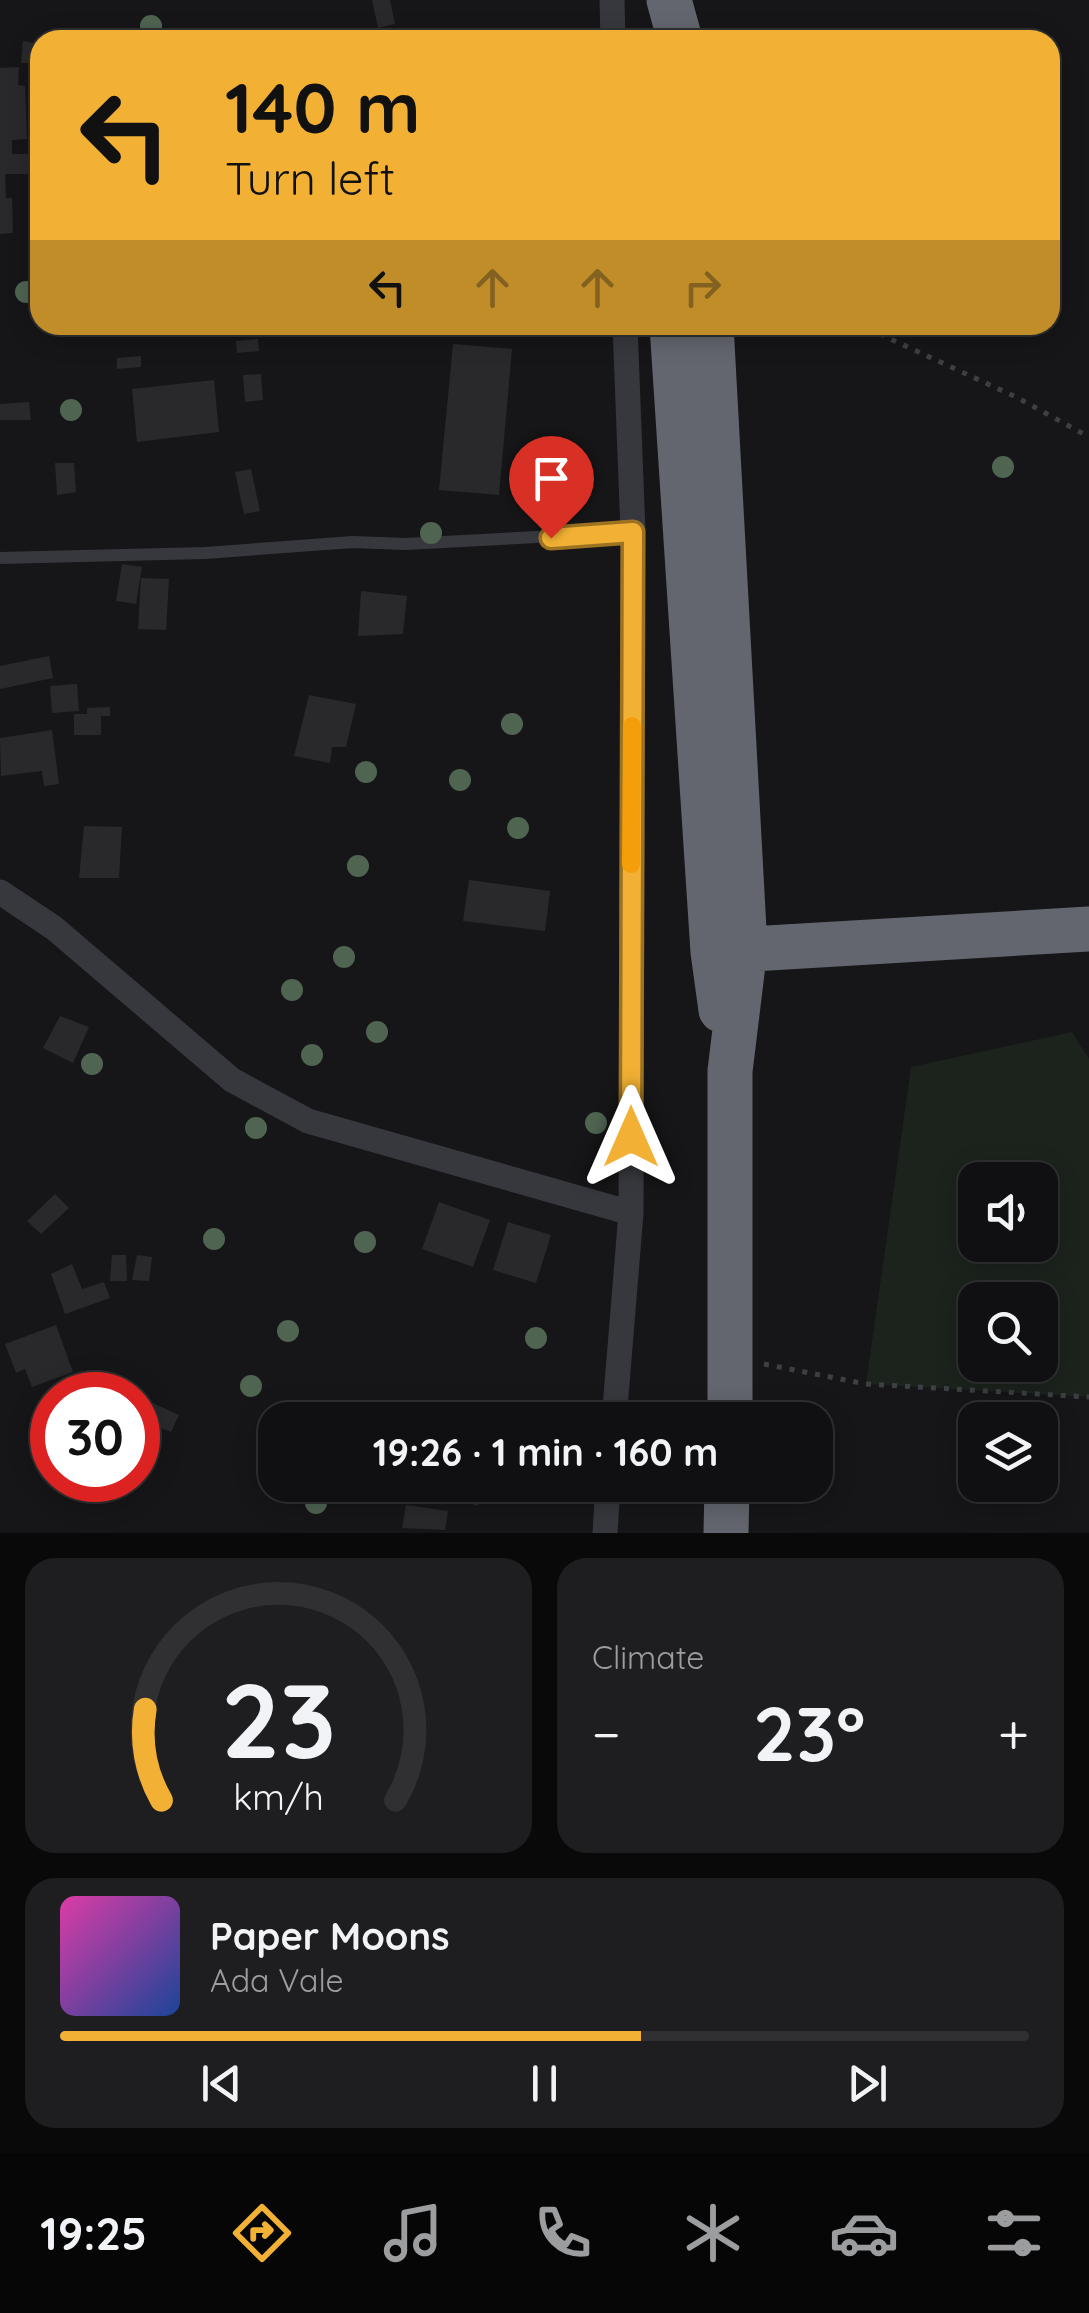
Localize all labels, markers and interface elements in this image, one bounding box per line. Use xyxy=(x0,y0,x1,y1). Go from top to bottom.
text: 140 m xyxy=(225,63,421,151)
icon: left xyxy=(60,70,190,200)
text: Turn left xyxy=(225,150,395,206)
icon: left xyxy=(360,260,415,315)
icon: ahead xyxy=(465,260,520,315)
icon: ahead xyxy=(570,260,625,315)
icon: right xyxy=(675,260,730,315)
pin xyxy=(509,436,594,539)
icon: arrive xyxy=(524,451,579,506)
position arrow xyxy=(579,1085,683,1189)
map controls xyxy=(958,1162,1058,1502)
button: sound xyxy=(958,1162,1058,1262)
button: search xyxy=(958,1282,1058,1382)
speed limit sign: 30 xyxy=(30,1372,160,1502)
button: layers xyxy=(958,1402,1058,1502)
text: 19:26 · 1 min · 160 m xyxy=(373,1428,718,1476)
text: Climate xyxy=(592,1637,704,1677)
text: 23 xyxy=(221,1654,336,1784)
text: 23° xyxy=(753,1686,866,1780)
text: − xyxy=(592,1699,621,1768)
text: + xyxy=(998,1699,1029,1768)
text: km/h xyxy=(233,1774,324,1819)
text: Paper Moons xyxy=(210,1912,450,1960)
text: Ada Vale xyxy=(210,1960,344,2000)
icon: previous xyxy=(194,2056,249,2111)
icon: pause xyxy=(517,2056,572,2111)
icon: next xyxy=(840,2056,895,2111)
icon: directions xyxy=(227,2198,297,2268)
icon: music xyxy=(378,2198,448,2268)
icon: phone xyxy=(528,2198,598,2268)
icon: climate xyxy=(678,2198,748,2268)
icon: car xyxy=(829,2198,899,2268)
icon: filters xyxy=(979,2198,1049,2268)
text: 19:25 xyxy=(40,2205,147,2261)

